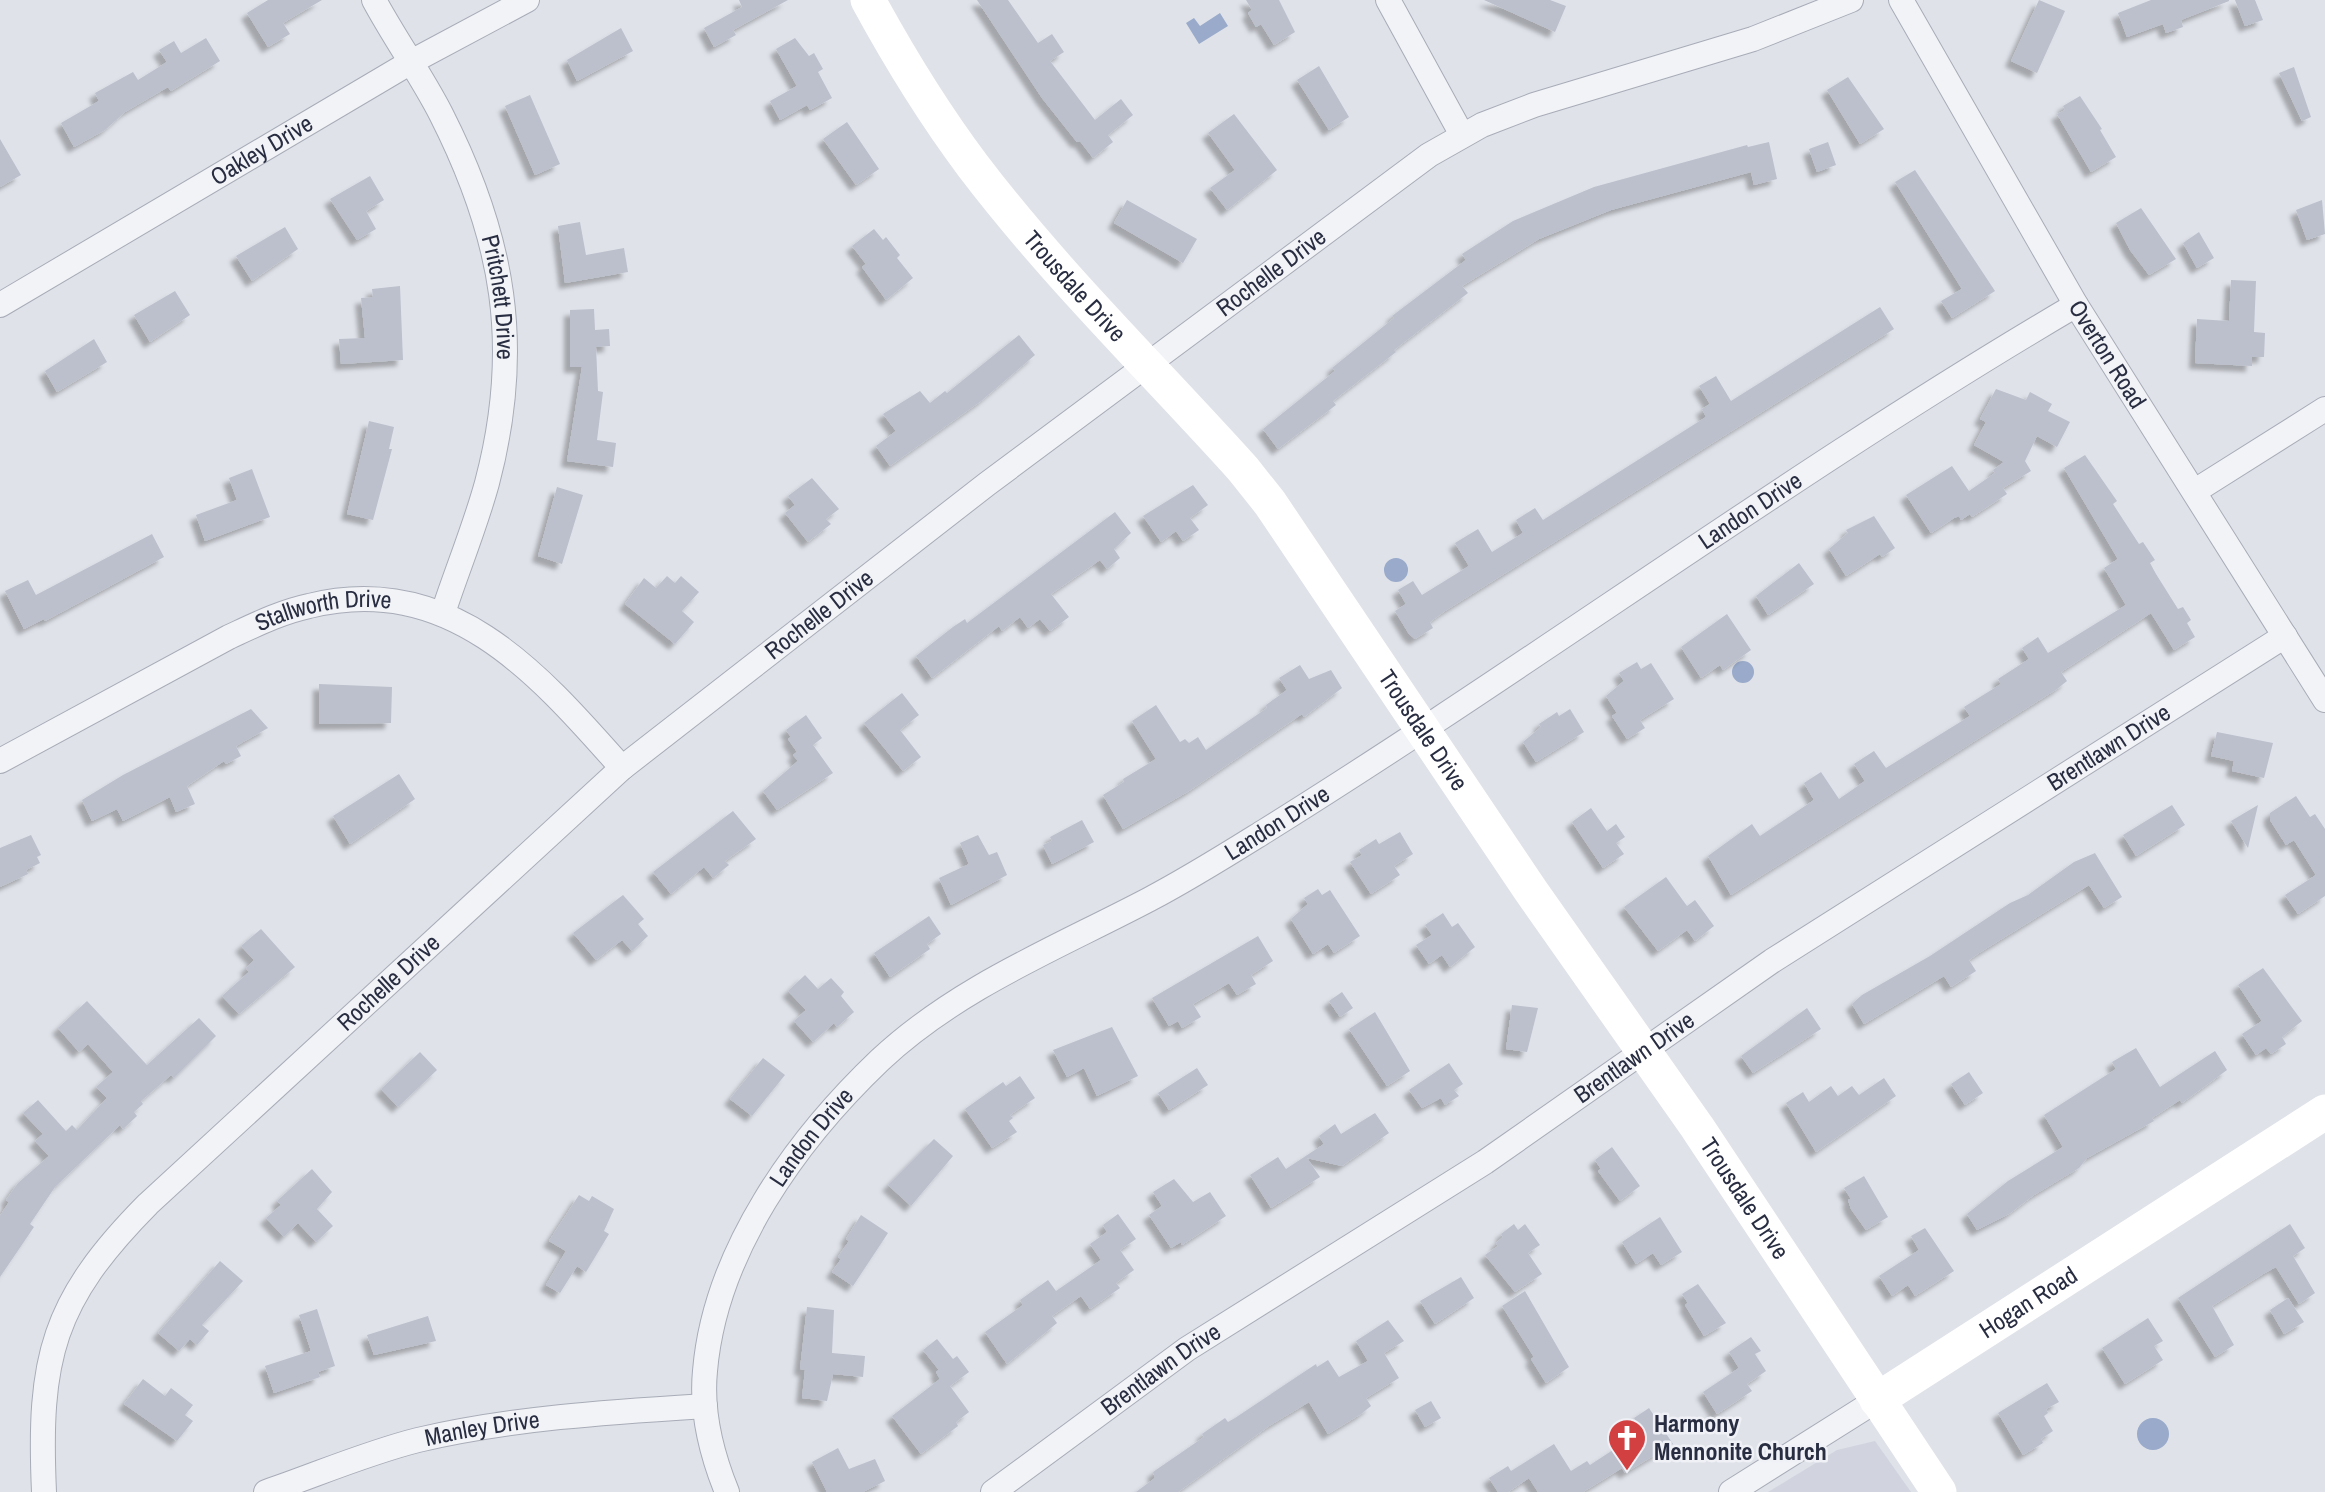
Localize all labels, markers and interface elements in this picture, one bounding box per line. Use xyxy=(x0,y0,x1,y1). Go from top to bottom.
street label: Oakley Drive xyxy=(204,107,318,192)
street label: Rochelle Drive xyxy=(1209,220,1332,323)
street label: Trousdale Drive xyxy=(1017,223,1134,348)
street label: Pritchett Drive xyxy=(475,231,522,360)
street label: Overton Road xyxy=(2062,293,2154,414)
street label: Landon Drive xyxy=(1692,464,1808,556)
street label: Rochelle Drive xyxy=(758,562,879,666)
street label: Stallworth Drive xyxy=(250,582,393,638)
street label: Trousdale Drive xyxy=(1372,663,1476,797)
street label: Brentlawn Drive xyxy=(2041,696,2176,798)
street label: Landon Drive xyxy=(1218,777,1335,867)
street label: Rochelle Drive xyxy=(330,926,446,1037)
street label: Brentlawn Drive xyxy=(1567,1003,1700,1110)
street label: Landon Drive xyxy=(761,1080,860,1192)
street label: Trousdale Drive xyxy=(1693,1131,1797,1265)
street label: Hogan Road xyxy=(1973,1258,2083,1345)
street label: Brentlawn Drive xyxy=(1094,1315,1226,1422)
street label: Manley Drive xyxy=(421,1403,541,1453)
place label: Harmony Mennonite Church xyxy=(1654,1407,1827,1467)
church icon: Harmony Mennonite Church xyxy=(1606,1417,1648,1472)

